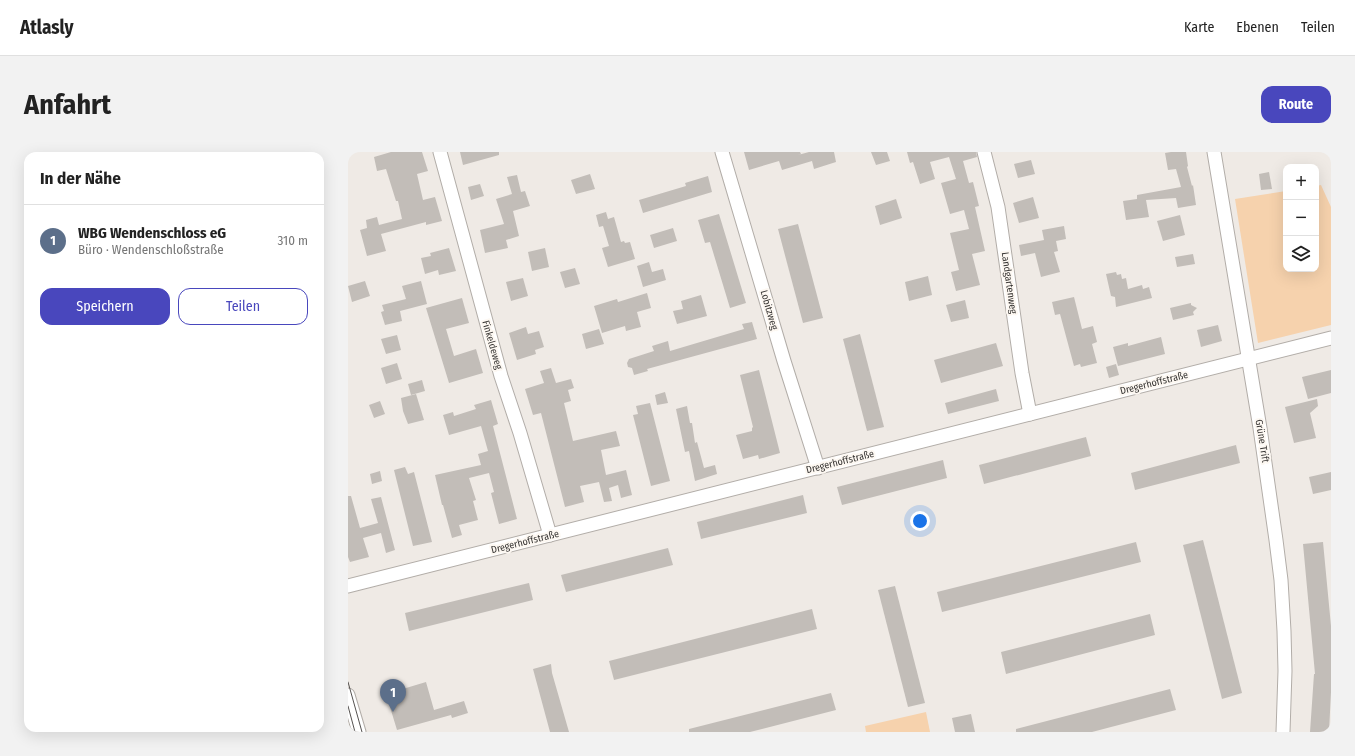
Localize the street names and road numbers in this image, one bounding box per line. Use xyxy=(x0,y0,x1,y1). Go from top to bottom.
street label: Landgartenweg xyxy=(999,251,1019,315)
street label: Lobitzweg xyxy=(758,289,780,332)
street label: Finkeldeweg xyxy=(479,319,505,371)
street label: Dregerhoffstraße xyxy=(1119,369,1189,397)
street label: Grüne Trift xyxy=(1253,418,1271,464)
street label: Dregerhoffstraße xyxy=(805,448,875,476)
street label: Dregerhoffstraße xyxy=(490,528,560,556)

